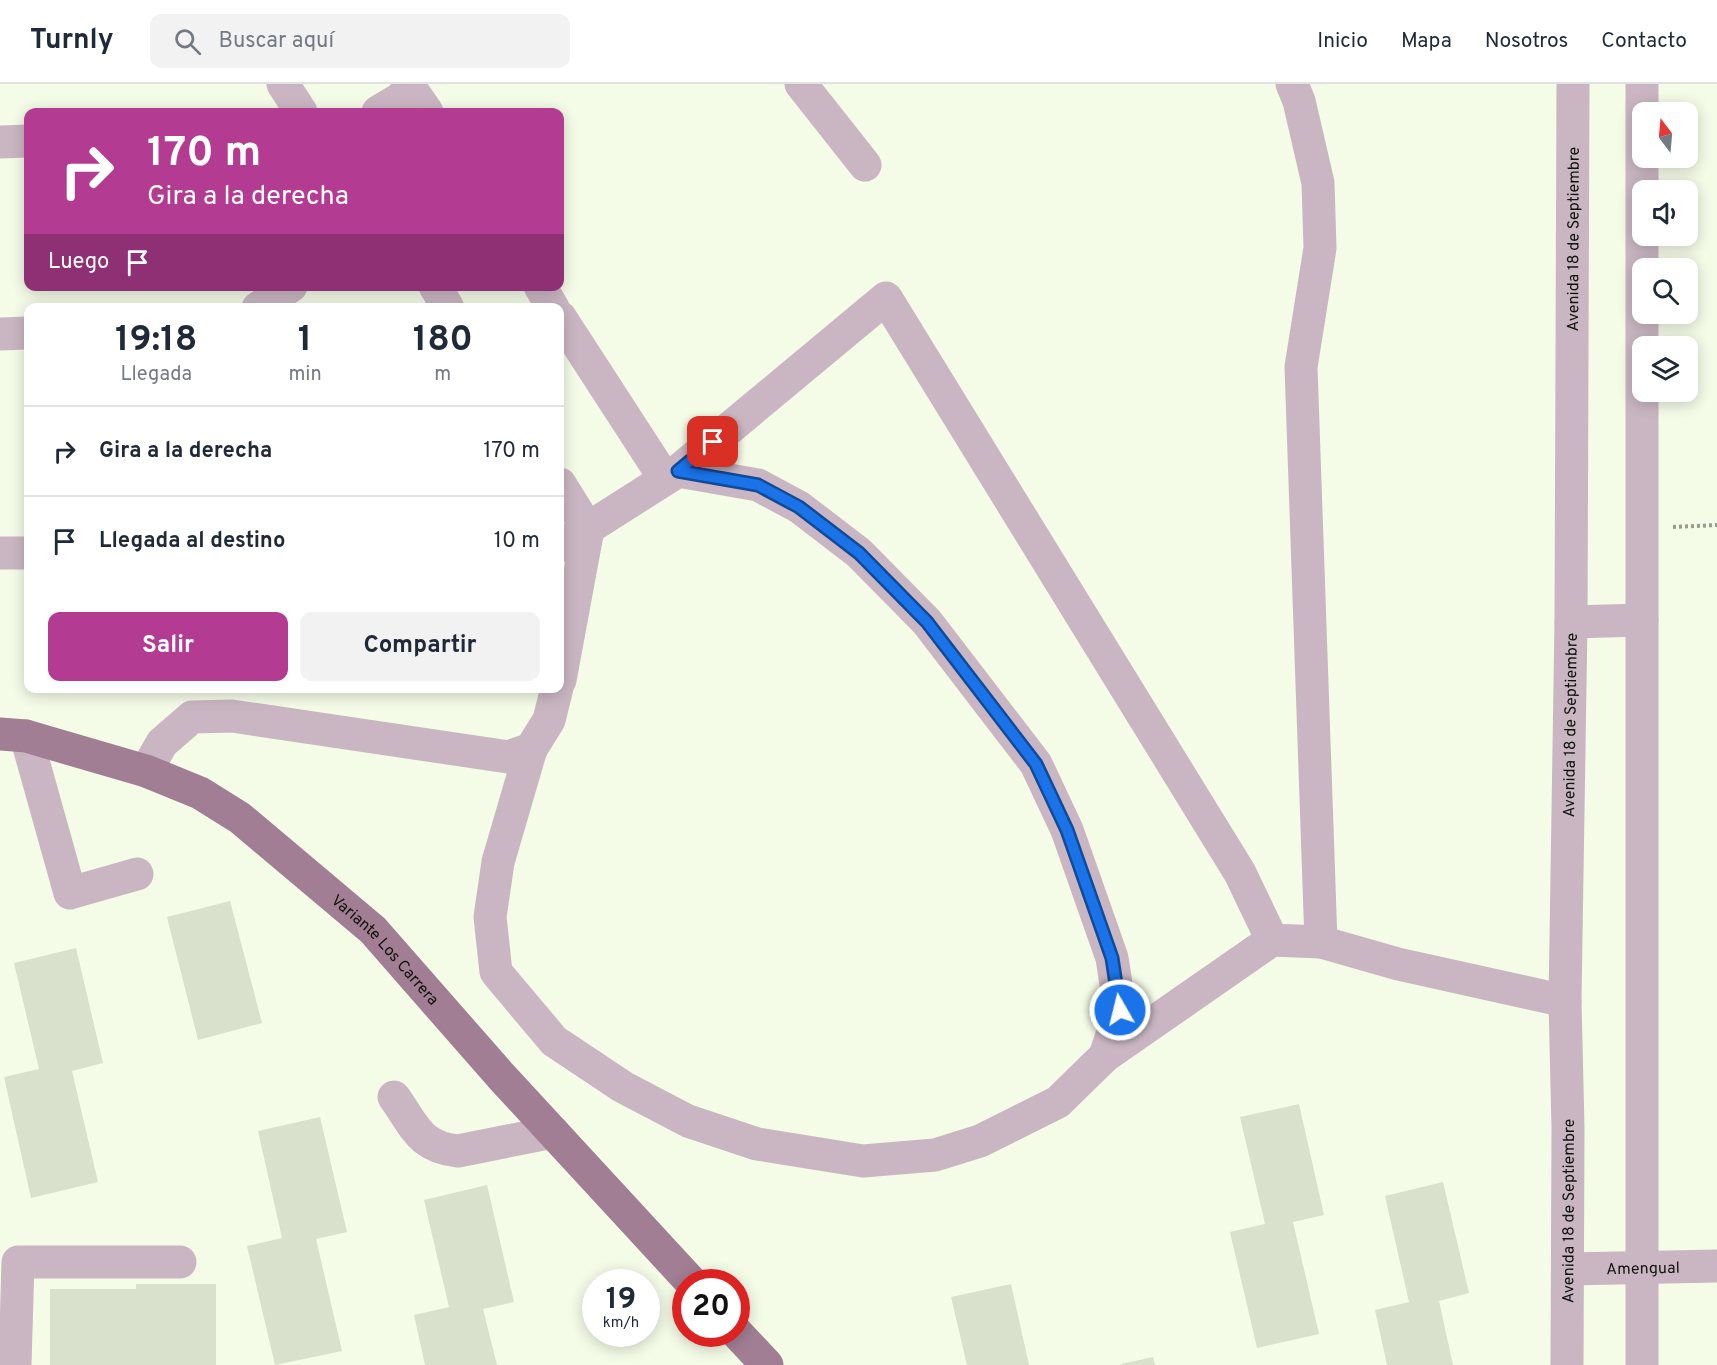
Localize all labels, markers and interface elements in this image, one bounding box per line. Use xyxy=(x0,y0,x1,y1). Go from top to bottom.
search box xyxy=(150,14,570,68)
text: Turnly xyxy=(30,23,114,59)
icon: search xyxy=(171,25,204,58)
text: Buscar aquí xyxy=(219,28,334,55)
text: Inicio xyxy=(1317,28,1368,55)
text: Mapa xyxy=(1401,28,1452,55)
text: Nosotros xyxy=(1485,28,1568,55)
text: Contacto xyxy=(1601,28,1687,55)
north arrow xyxy=(1632,102,1698,168)
map controls xyxy=(1632,102,1698,402)
text: 170 m xyxy=(147,128,261,181)
icon: right xyxy=(48,132,126,210)
street label: Avenida 18 de Septiembre xyxy=(1564,147,1585,331)
text: Gira a la derecha xyxy=(147,180,349,214)
button: sound xyxy=(1632,180,1698,246)
icon: arrive xyxy=(121,246,154,279)
text: Luego xyxy=(48,249,109,276)
button: search xyxy=(1632,258,1698,324)
text: 19:18 xyxy=(115,318,197,364)
text: 1 xyxy=(298,318,312,364)
text: 180 xyxy=(413,318,473,364)
button: layers xyxy=(1632,336,1698,402)
text: Llegada xyxy=(120,362,192,388)
text: min xyxy=(288,362,322,388)
text: m xyxy=(434,362,451,388)
pin xyxy=(687,416,738,467)
icon: arrive xyxy=(696,425,729,458)
icon: right xyxy=(48,435,81,468)
text: Gira a la derecha xyxy=(99,438,272,465)
text: 170 m xyxy=(483,438,540,465)
icon: arrive xyxy=(48,525,81,558)
text: Llegada al destino xyxy=(99,528,285,555)
text: 10 m xyxy=(494,528,540,555)
button: Salir xyxy=(48,612,288,681)
button: Compartir xyxy=(300,612,540,681)
street label: Avenida 18 de Septiembre xyxy=(1560,633,1583,818)
street label: Variante Los Carrera xyxy=(326,891,442,1010)
position arrow xyxy=(1088,978,1152,1042)
street label: Avenida 18 de Septiembre xyxy=(1559,1118,1580,1303)
street label: Amengual xyxy=(1606,1259,1680,1280)
speed limit sign: 20 xyxy=(672,1269,750,1347)
text: 19 xyxy=(606,1282,636,1319)
text: km/h xyxy=(603,1314,639,1333)

